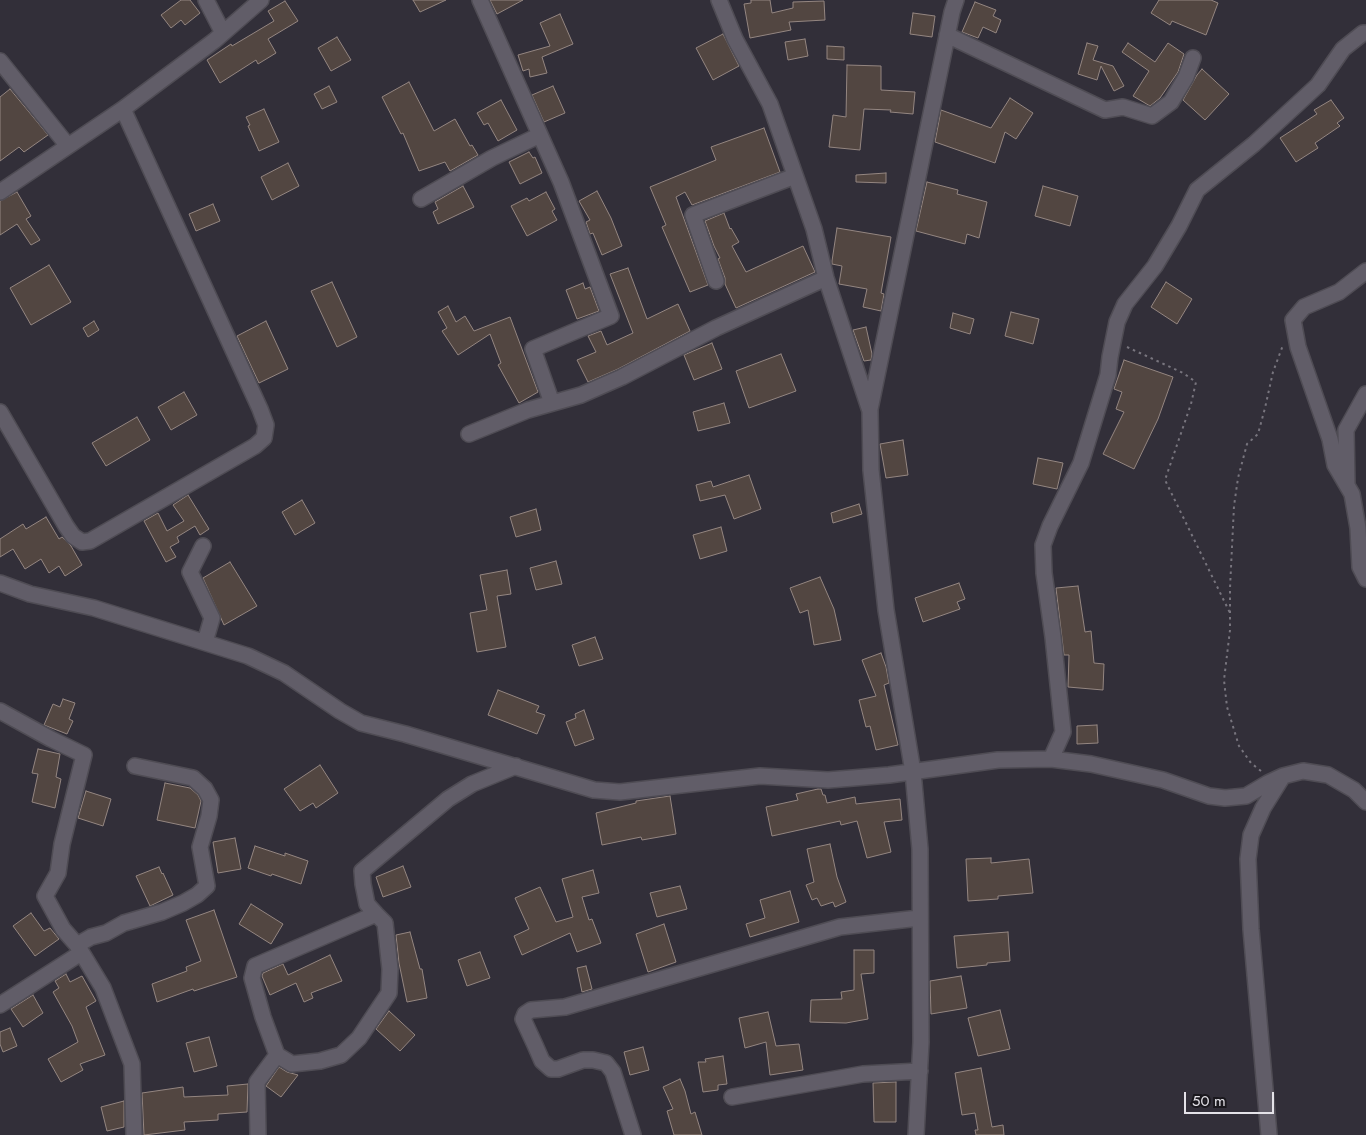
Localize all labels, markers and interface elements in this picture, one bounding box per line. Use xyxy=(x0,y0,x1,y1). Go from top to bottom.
scale bar xyxy=(1186,1082,1276,1114)
text: 50 m xyxy=(1192,1090,1226,1112)

